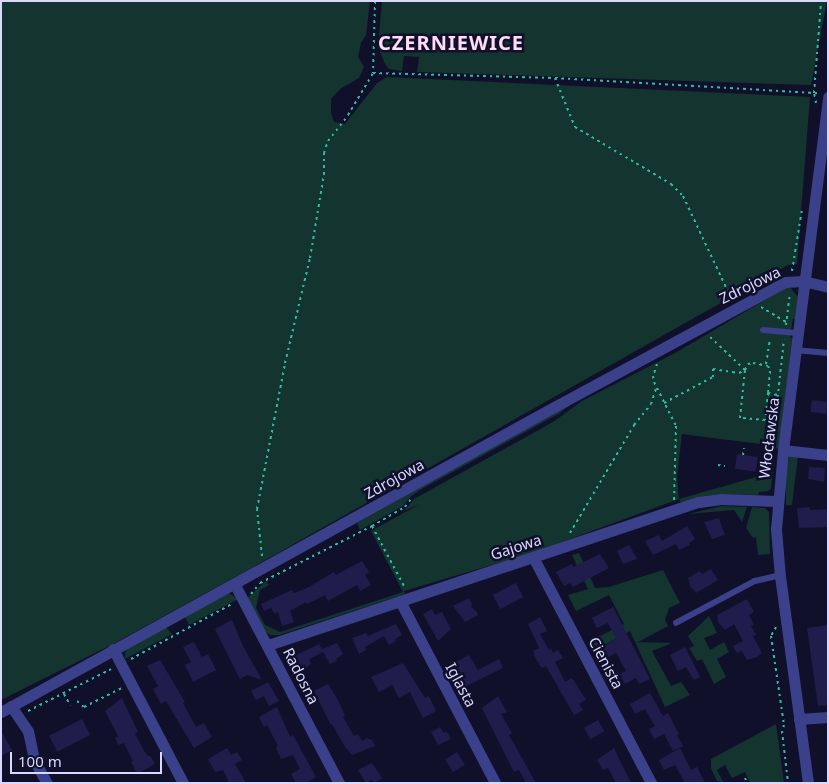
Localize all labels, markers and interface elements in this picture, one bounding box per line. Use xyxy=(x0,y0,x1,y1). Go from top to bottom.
district label: CZERNIEWICE xyxy=(377,30,525,54)
street label: Zdrojowa xyxy=(717,263,783,307)
street label: Włocławska xyxy=(755,396,783,480)
street label: Zdrojowa xyxy=(361,455,427,503)
street label: Gajowa xyxy=(488,530,544,564)
street label: Cienista xyxy=(585,634,627,692)
street label: Radosna xyxy=(279,645,323,707)
street label: Iglasta xyxy=(442,660,480,710)
scale bar xyxy=(12,742,165,774)
text: 100 m xyxy=(18,751,62,771)

